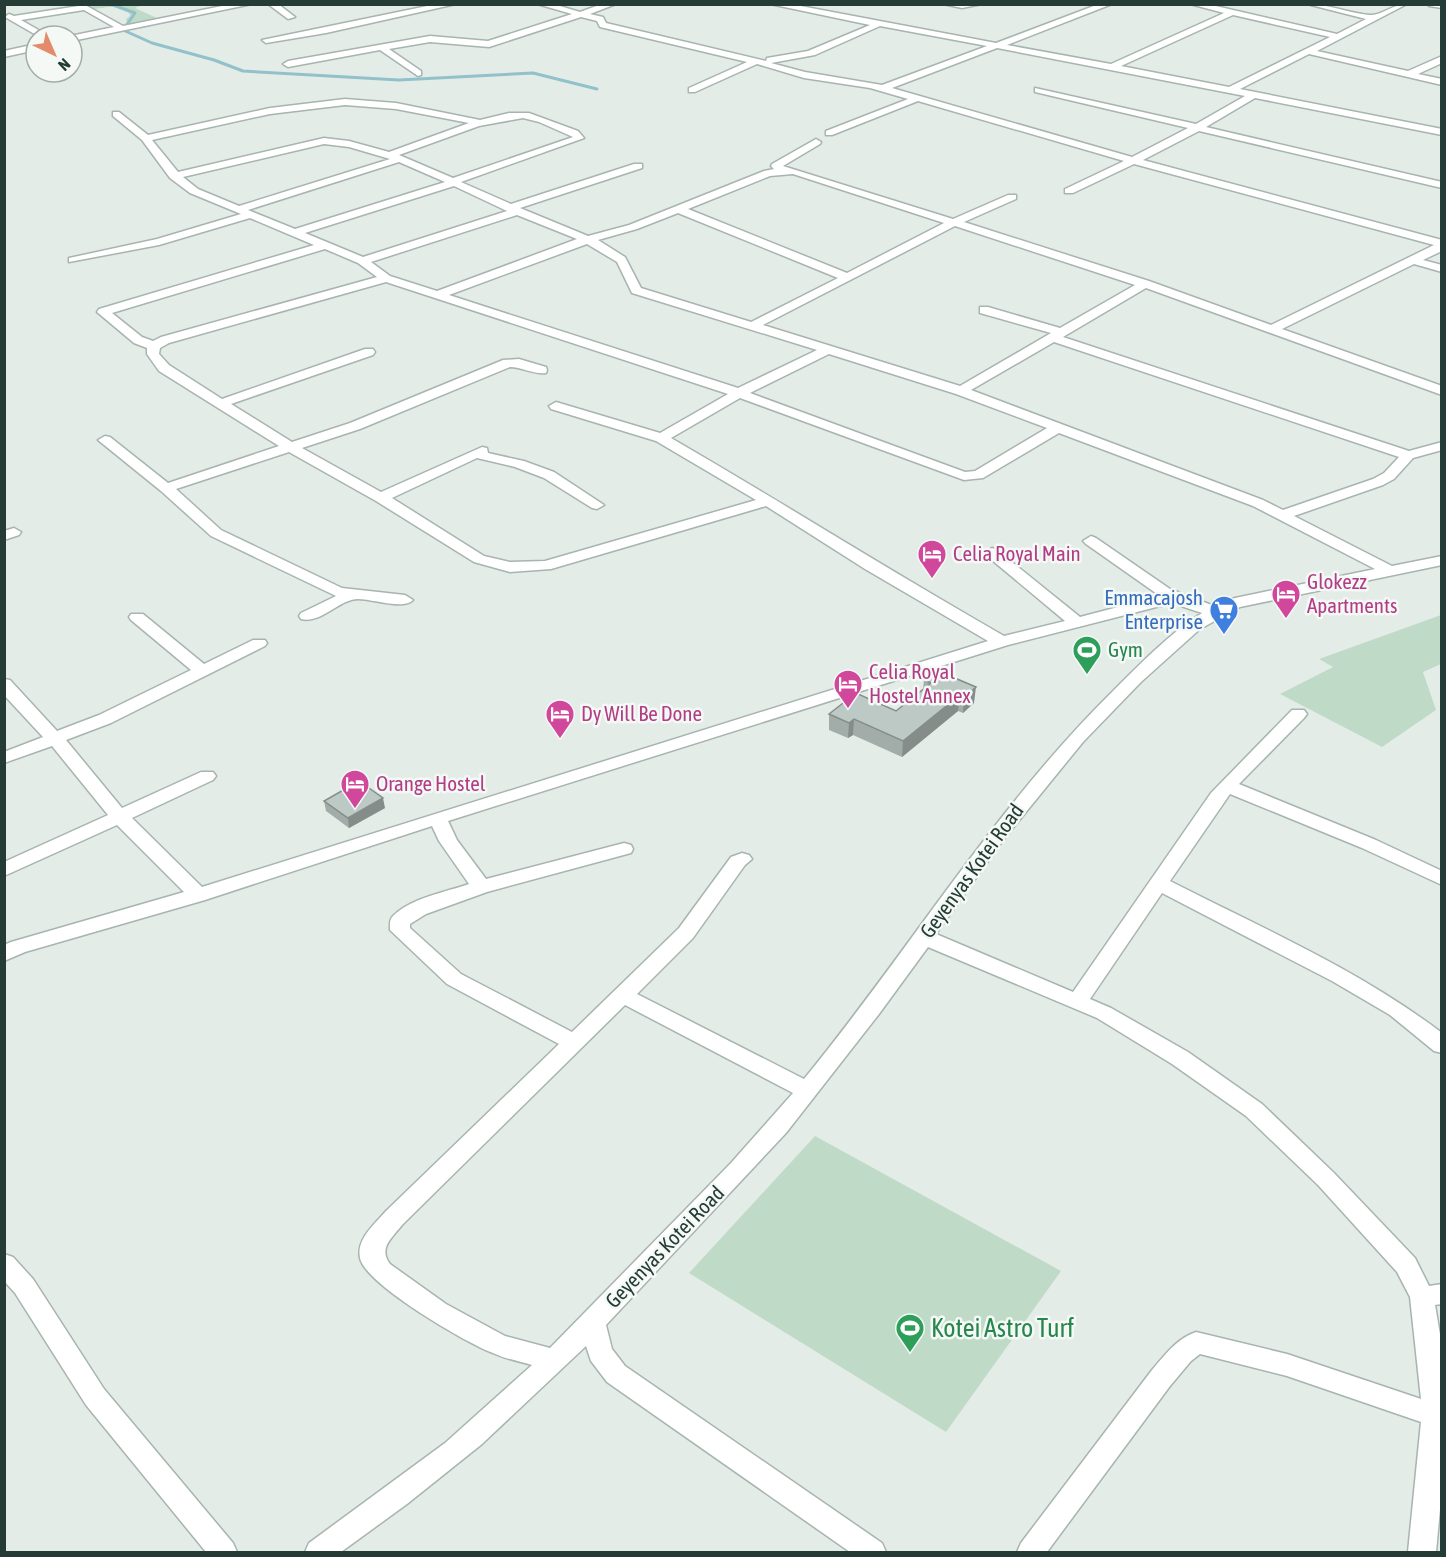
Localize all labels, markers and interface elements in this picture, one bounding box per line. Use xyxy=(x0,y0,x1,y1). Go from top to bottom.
north arrow xyxy=(24,24,84,84)
text: N xyxy=(55,55,74,75)
hotel icon: Celia Royal Main xyxy=(916,538,948,580)
place label: Celia Royal Main xyxy=(953,541,1081,565)
place label: Glokezz Apartments xyxy=(1307,569,1397,617)
hotel icon: Glokezz Apartments xyxy=(1270,578,1302,620)
place label: Emmacajosh Enterprise xyxy=(1104,585,1203,633)
supermarket icon: Emmacajosh Enterprise xyxy=(1208,594,1240,636)
sports icon: Gym xyxy=(1071,634,1103,676)
place label: Gym xyxy=(1108,637,1143,661)
place label: Celia Royal Hostel Annex xyxy=(869,659,971,707)
hotel icon: Celia Royal Hostel Annex xyxy=(832,668,864,710)
hotel icon: Dy Will Be Done xyxy=(544,698,576,740)
place label: Dy Will Be Done xyxy=(581,701,702,725)
hotel icon: Orange Hostel xyxy=(339,768,371,810)
place label: Orange Hostel xyxy=(376,771,486,795)
street label: Geyenyas Kotei Road xyxy=(914,799,1028,942)
street label: Geyenyas Kotei Road xyxy=(600,1180,728,1312)
sports icon: Kotei Astro Turf xyxy=(894,1312,926,1354)
place label: Kotei Astro Turf xyxy=(931,1313,1074,1343)

